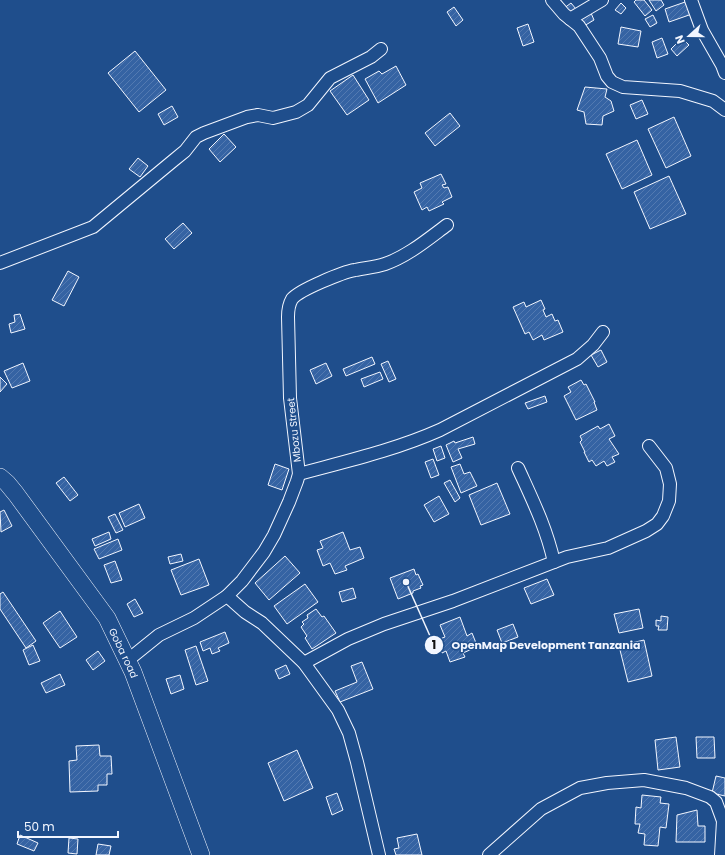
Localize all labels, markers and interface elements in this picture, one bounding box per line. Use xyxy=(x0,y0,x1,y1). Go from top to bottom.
north arrow xyxy=(669,16,709,56)
text: N xyxy=(671,33,689,46)
street label: Mbozu Street xyxy=(283,397,305,463)
street label: Goba road xyxy=(105,625,142,680)
callout: OpenMap Development Tanzania xyxy=(424,633,649,656)
text: 1 xyxy=(432,636,436,653)
text: OpenMap Development Tanzania xyxy=(452,637,640,653)
scale bar xyxy=(18,813,118,839)
text: 50 m xyxy=(24,818,55,835)

